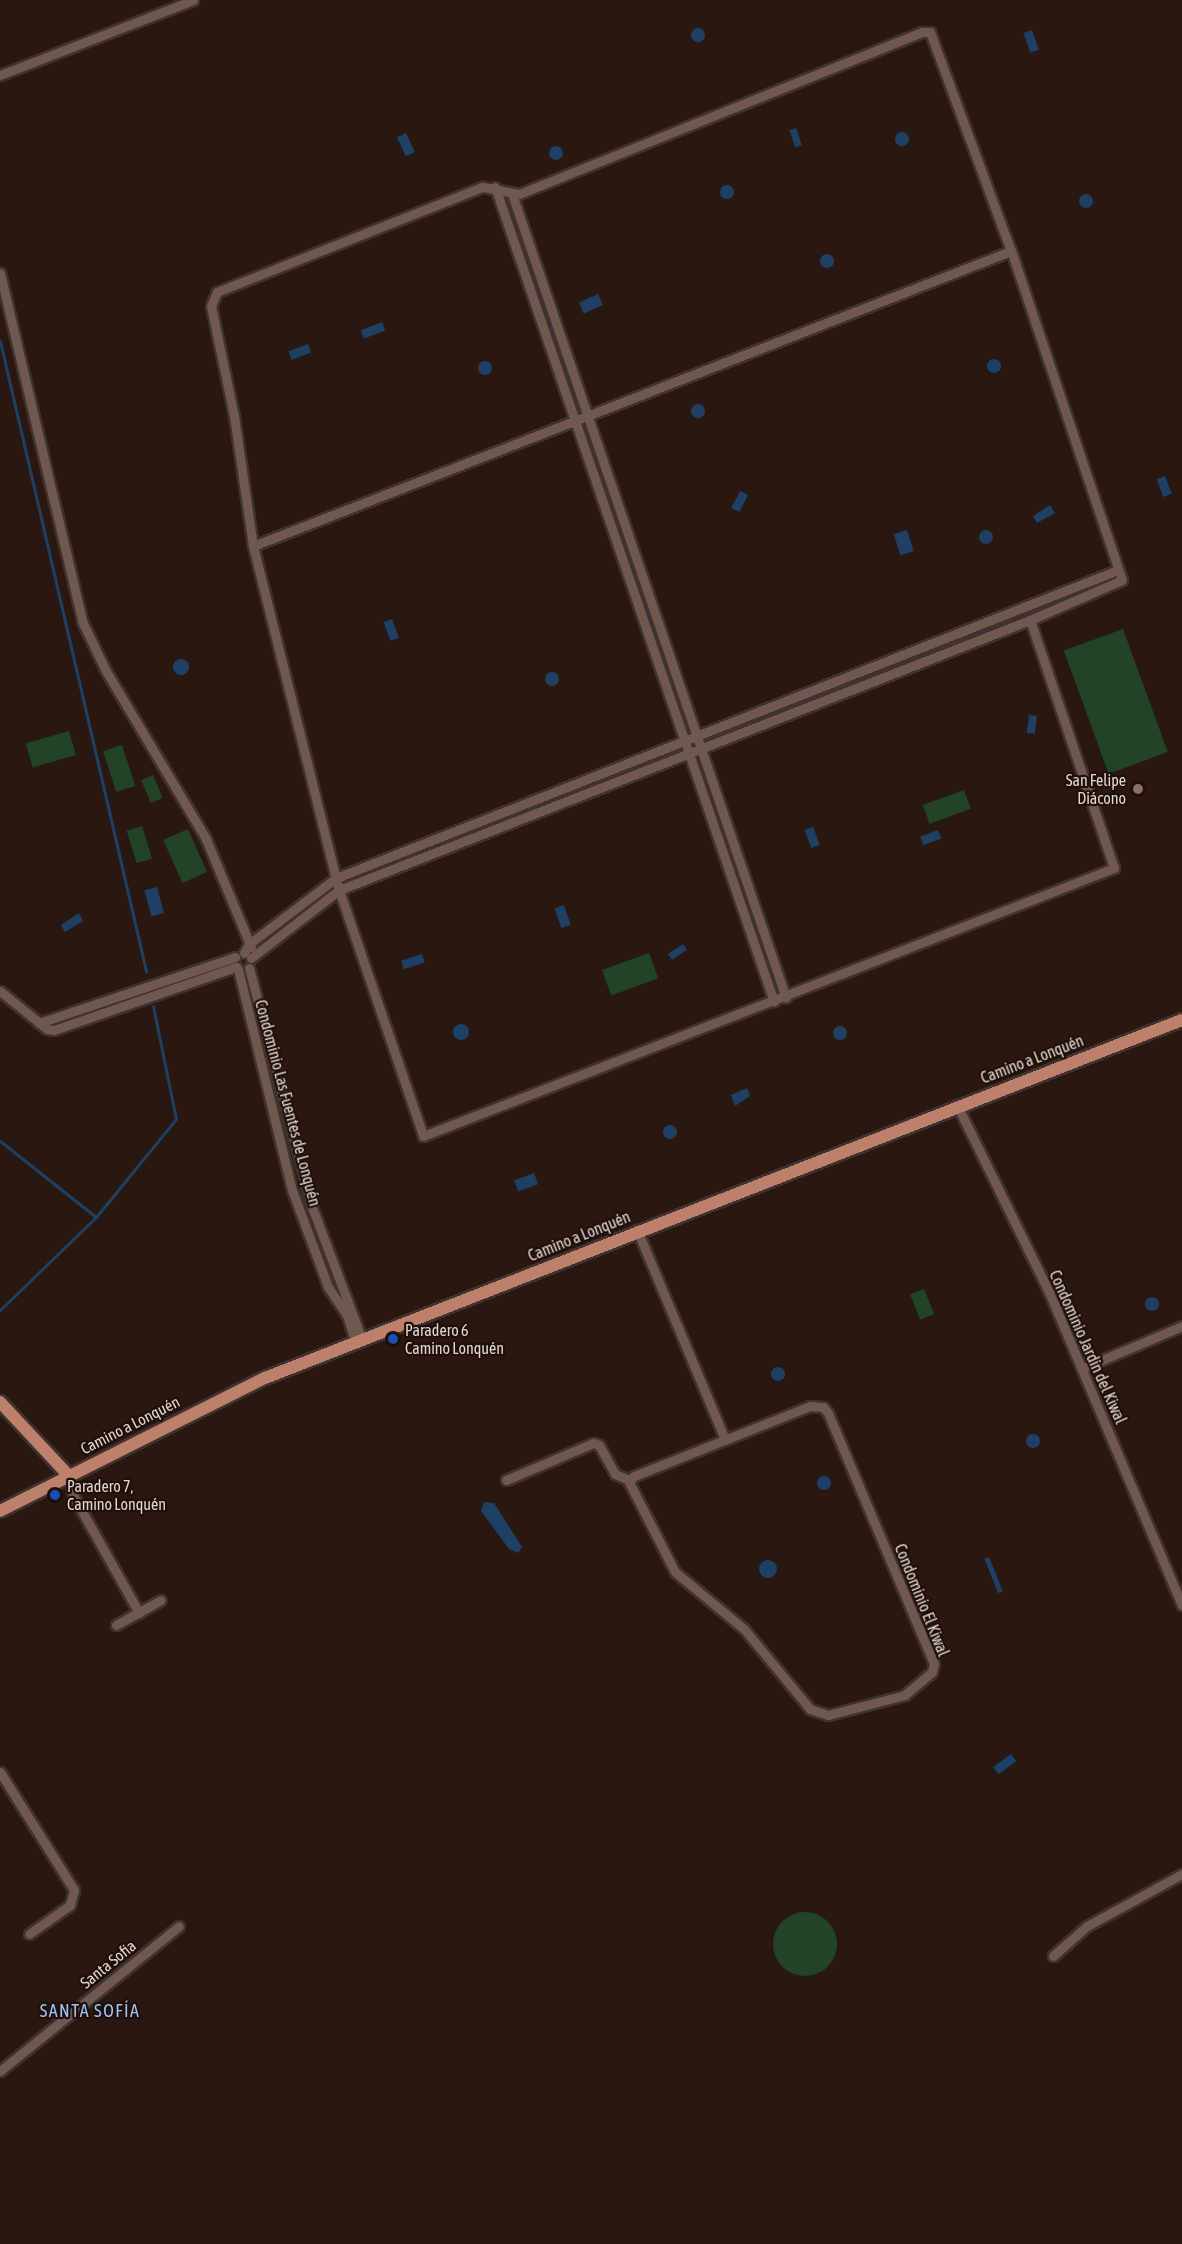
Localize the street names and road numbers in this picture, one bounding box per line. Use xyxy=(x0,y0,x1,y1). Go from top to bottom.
street label: Condominio Las Fuentes de Lonquén xyxy=(251,998,325,1208)
street label: Camino a Lonquén xyxy=(978,1031,1086,1087)
street label: Camino a Lonquén xyxy=(525,1207,633,1265)
street label: Condominio Jardín del Kiwal xyxy=(1045,1267,1131,1427)
street label: Camino a Lonquén xyxy=(77,1392,183,1458)
street label: Condominio El Kiwal xyxy=(891,1541,953,1659)
street label: Santa Sofia xyxy=(76,1936,140,1992)

